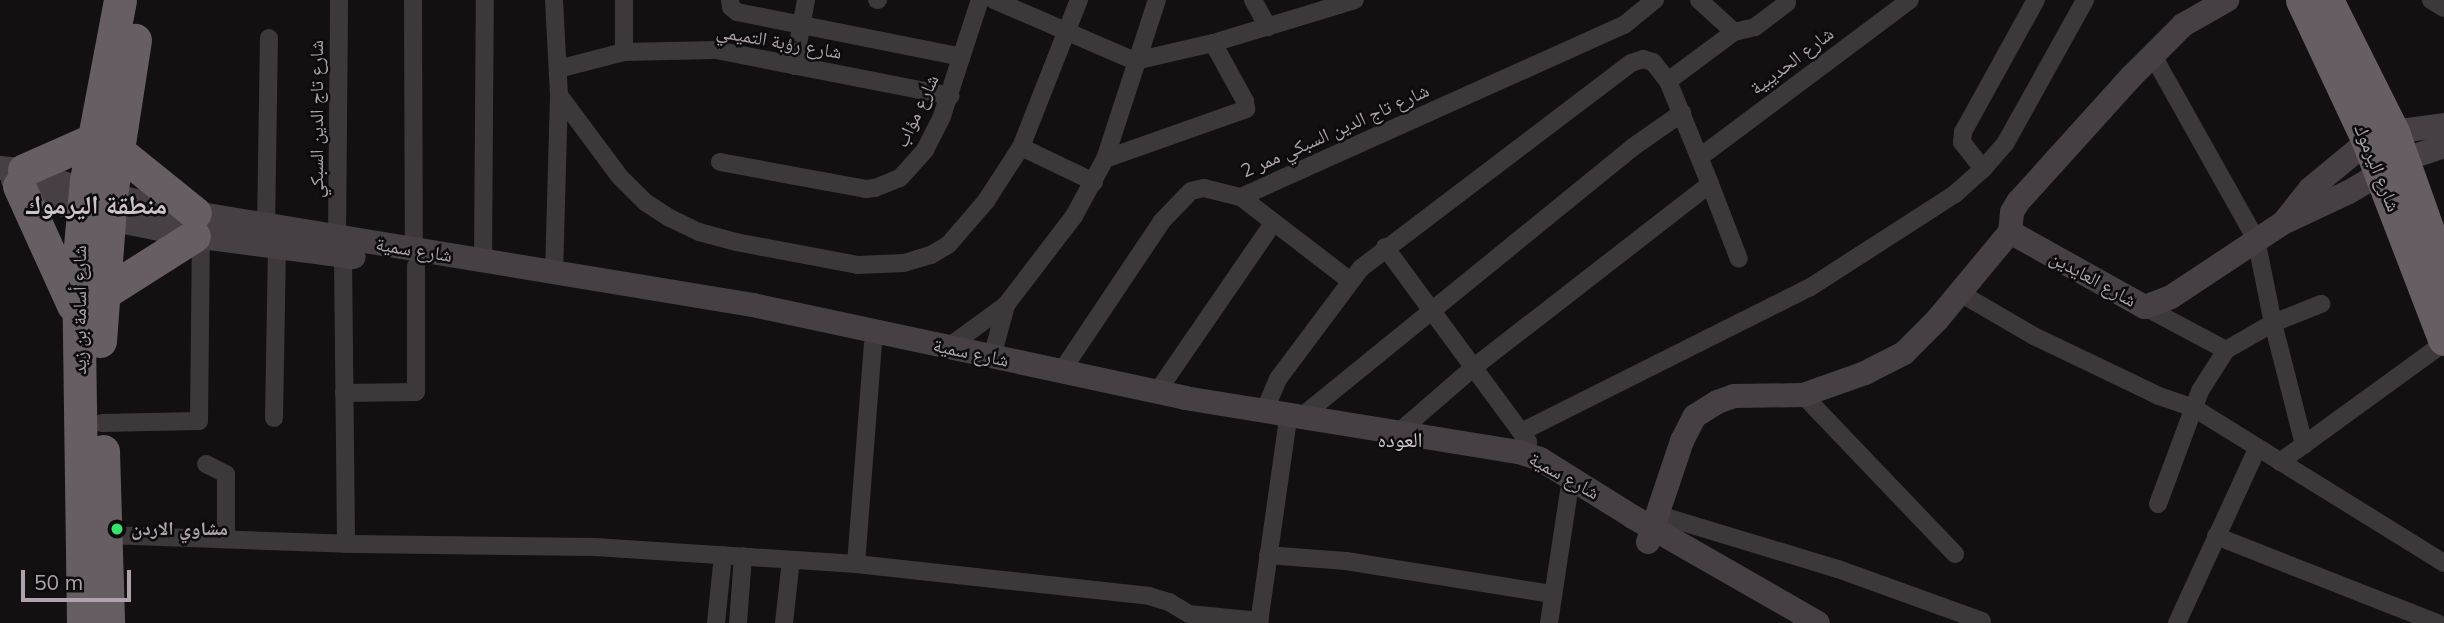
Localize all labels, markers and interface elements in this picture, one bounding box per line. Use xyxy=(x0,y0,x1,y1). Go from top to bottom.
street label: شارع رؤبة التميمي xyxy=(714,20,844,64)
street label: شارع الحديبية xyxy=(1746,22,1838,100)
street label: شارع تاج الدين السبكي xyxy=(306,40,328,198)
street label: شارع مؤاب xyxy=(890,71,944,151)
street label: شارع تاج الدين السبكي ممر 2 xyxy=(1237,79,1433,183)
street label: شارع اليرموك xyxy=(2349,121,2405,215)
district label: منطقة اليرموك xyxy=(25,189,167,221)
street label: شارع سمية xyxy=(374,233,454,267)
street label: شارع أسامة بن زيد xyxy=(69,245,91,375)
street label: شارع العايدين xyxy=(2046,246,2140,312)
street label: شارع سمية xyxy=(931,334,1011,372)
district label: العوده xyxy=(1377,426,1423,452)
street label: شارع سمية xyxy=(1525,447,1603,505)
place label: مشاوي الاردن xyxy=(131,518,228,540)
marker: مشاوي الاردن xyxy=(109,521,125,537)
scale bar xyxy=(24,556,135,600)
text: 50 m xyxy=(34,569,83,595)

